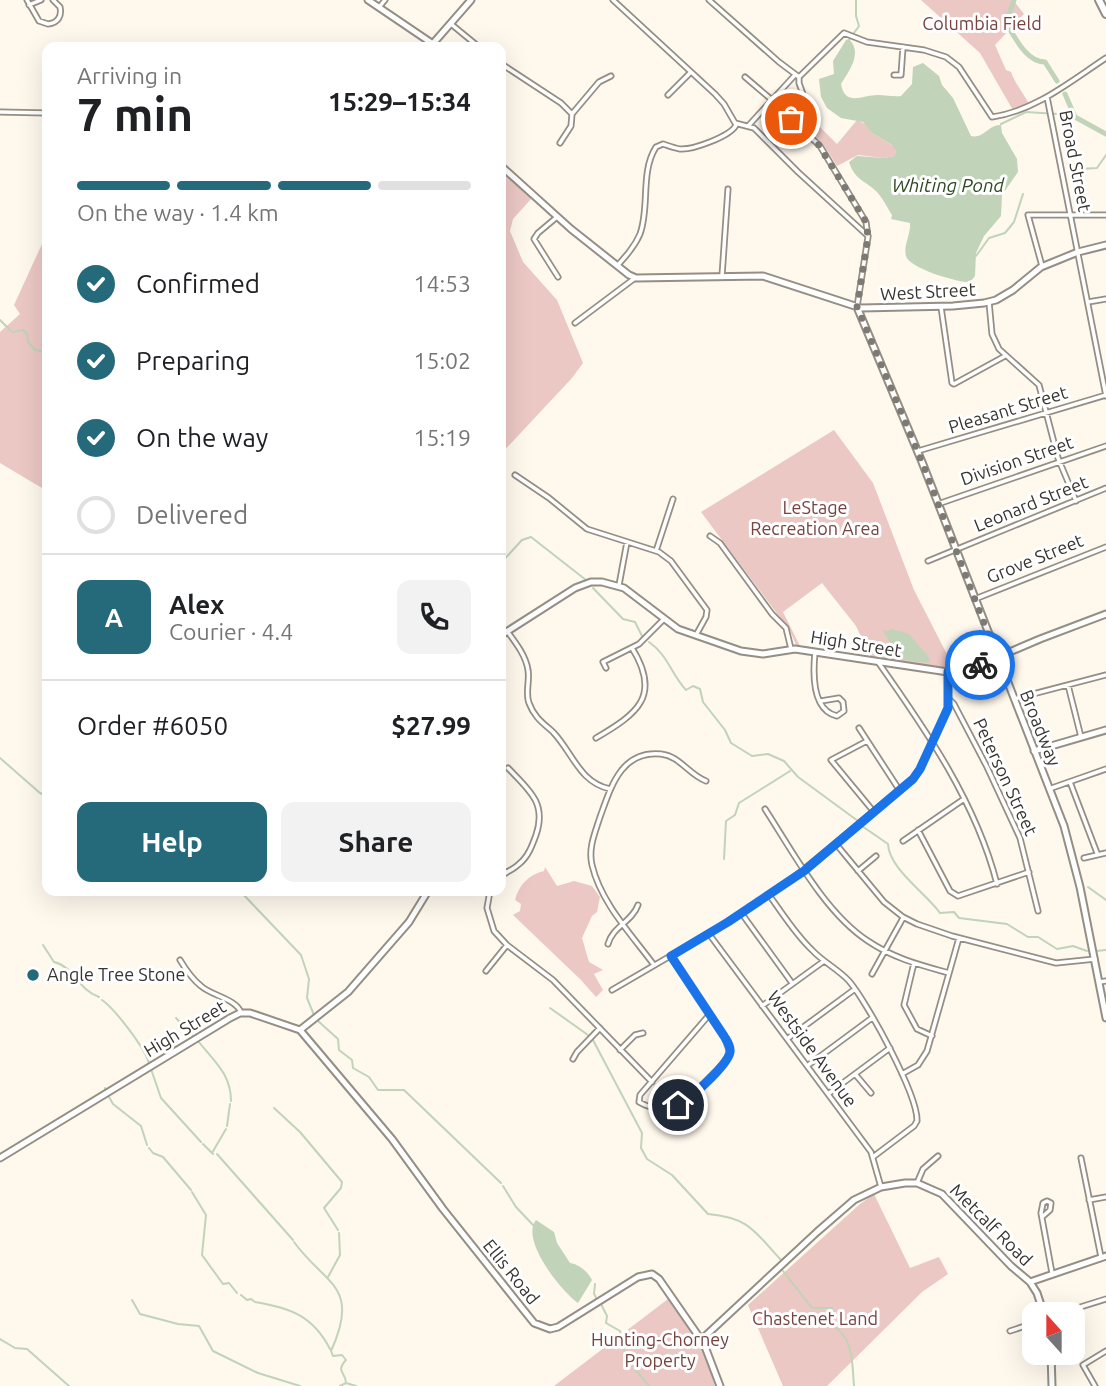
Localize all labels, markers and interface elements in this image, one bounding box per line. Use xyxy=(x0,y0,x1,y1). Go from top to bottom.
park label: Columbia Field xyxy=(922,13,1042,33)
text: Arriving in xyxy=(77,63,182,88)
text: 15:29–15:34 xyxy=(328,87,471,116)
text: 7 min xyxy=(77,88,193,140)
pin xyxy=(761,89,821,149)
icon: bag xyxy=(772,100,810,138)
street label: Broad Street xyxy=(1056,108,1096,213)
water label: Whiting Pond xyxy=(892,174,1005,196)
text: On the way · 1.4 km xyxy=(77,200,279,225)
icon: check xyxy=(77,265,115,303)
text: Confirmed xyxy=(136,269,260,298)
text: 14:53 xyxy=(413,271,471,296)
street label: West Street xyxy=(880,279,976,303)
icon: check xyxy=(77,342,115,380)
text: Preparing xyxy=(136,346,250,375)
text: 15:02 xyxy=(413,348,471,373)
street label: Pleasant Street xyxy=(946,381,1070,437)
icon: check xyxy=(77,419,115,457)
text: On the way xyxy=(136,423,268,452)
text: 15:19 xyxy=(413,425,471,450)
street label: Division Street xyxy=(958,431,1076,489)
street label: Leonard Street xyxy=(971,471,1090,535)
park label: LeStage Recreation Area xyxy=(750,497,880,538)
text: Delivered xyxy=(136,500,248,529)
street label: Grove Street xyxy=(983,530,1086,587)
button: phone xyxy=(397,580,471,654)
text: Alex xyxy=(169,590,224,619)
text: A xyxy=(105,603,123,632)
text: Courier · 4.4 xyxy=(169,619,293,644)
street label: High Street xyxy=(809,626,903,660)
courier xyxy=(945,630,1015,700)
icon: bike xyxy=(961,646,999,684)
street label: Broadway xyxy=(1017,687,1065,769)
text: Order #6050 xyxy=(77,711,228,740)
text: $27.99 xyxy=(391,711,471,740)
street label: Peterson Street xyxy=(970,715,1042,838)
button: Help xyxy=(77,802,267,882)
button: Share xyxy=(281,802,471,882)
place label: Angle Tree Stone xyxy=(47,964,186,984)
marker: Angle Tree Stone xyxy=(25,967,41,983)
street label: Westside Avenue xyxy=(764,986,862,1110)
street label: High Street xyxy=(140,996,229,1060)
pin xyxy=(648,1075,708,1135)
icon: home xyxy=(659,1086,697,1124)
street label: Metcalf Road xyxy=(947,1179,1037,1269)
street label: Ellis Road xyxy=(480,1235,544,1308)
north arrow xyxy=(1022,1302,1085,1365)
map controls xyxy=(1022,1302,1085,1365)
park label: Chastenet Land xyxy=(752,1308,878,1328)
park label: Hunting-Chorney Property xyxy=(591,1329,729,1370)

